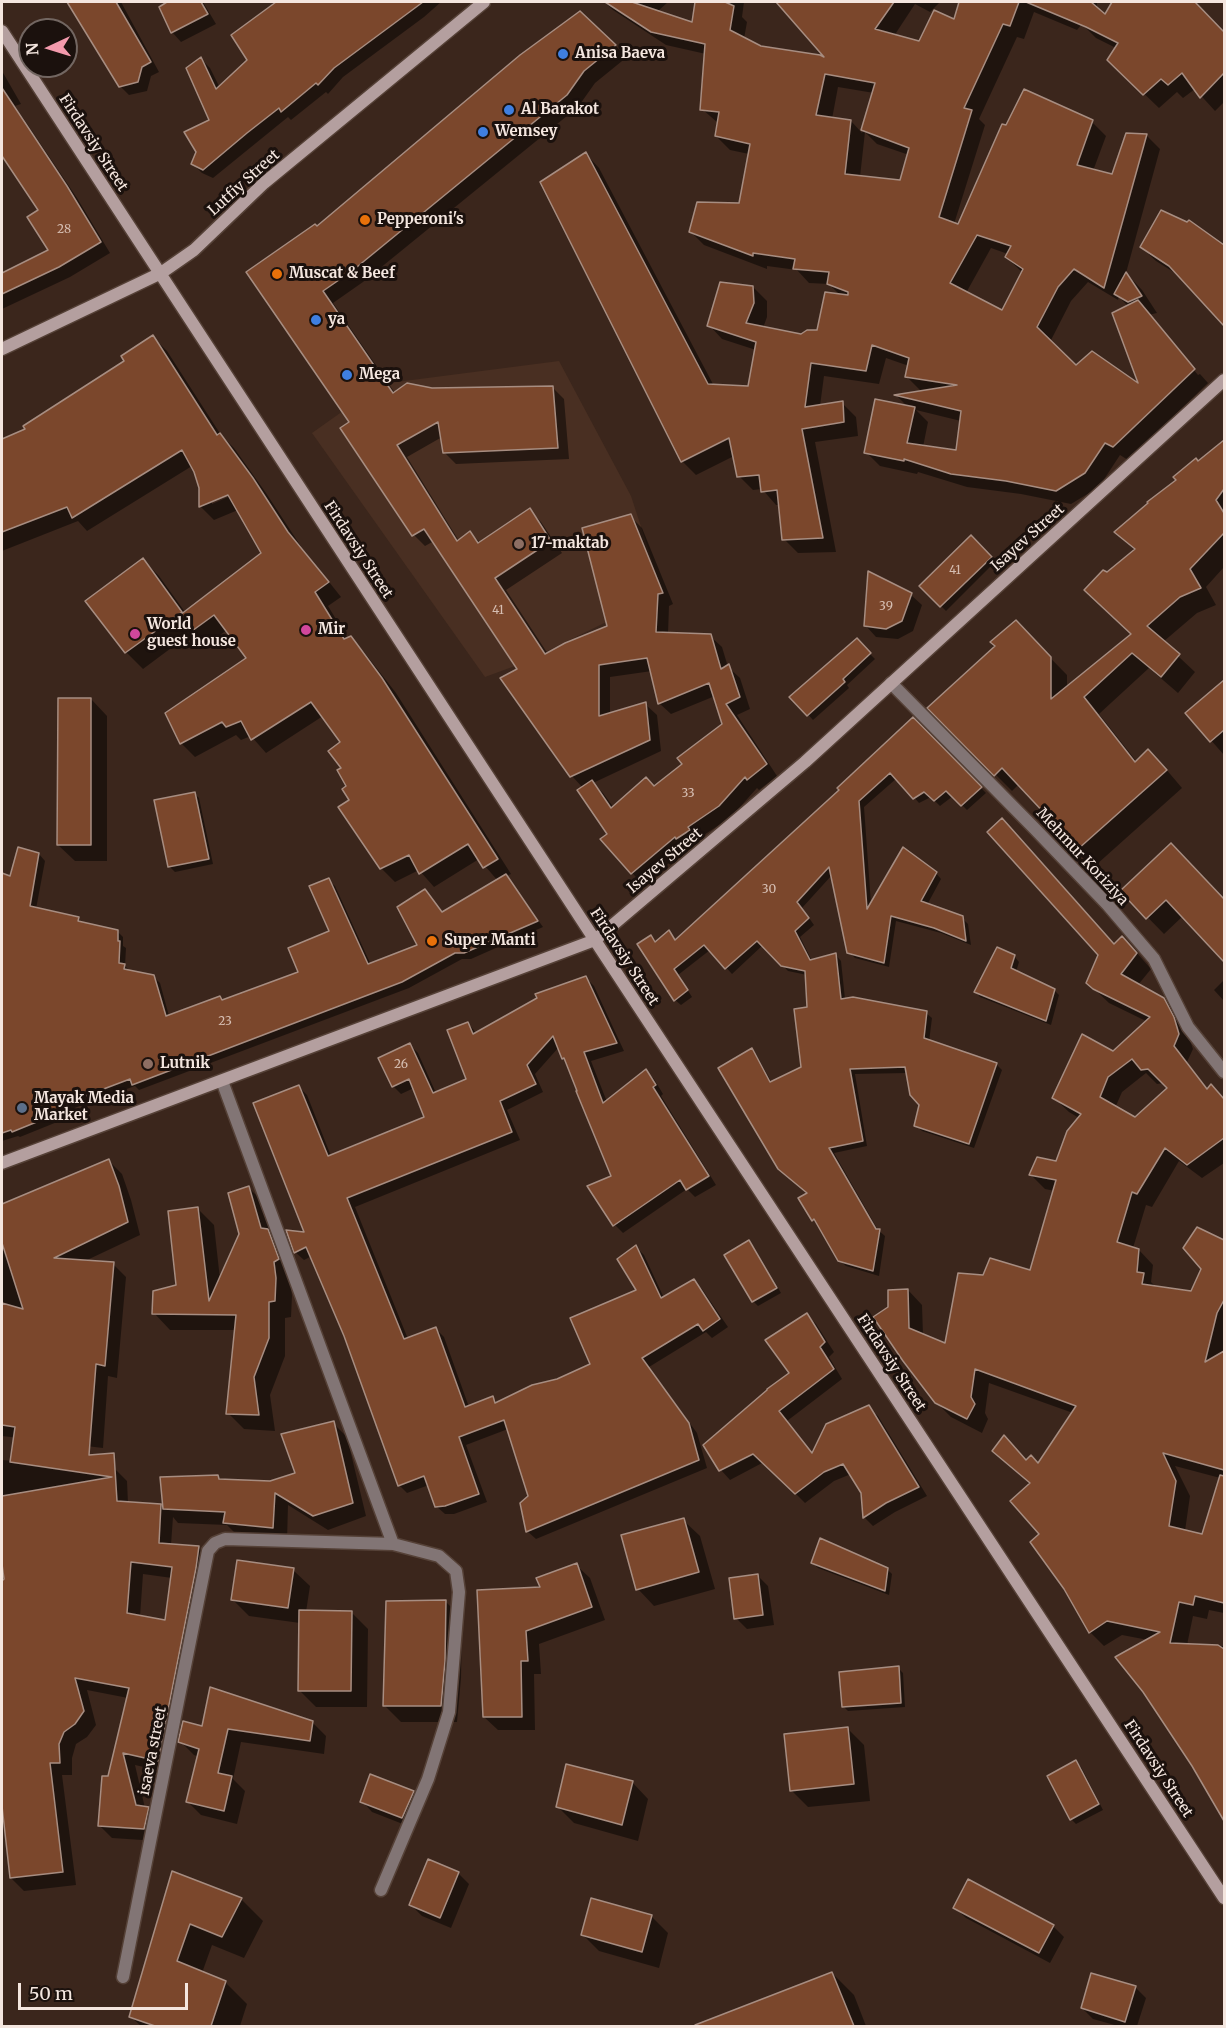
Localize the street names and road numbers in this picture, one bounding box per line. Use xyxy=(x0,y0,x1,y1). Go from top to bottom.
street label: Firdavsiy Street xyxy=(55,91,131,195)
street label: Lutfiy Street xyxy=(205,146,283,220)
street label: Firdavsiy Street xyxy=(320,498,396,602)
street label: Isayev Street xyxy=(988,500,1068,576)
street label: Mehmur Koriziya xyxy=(1032,805,1132,909)
street label: Isayev Street xyxy=(624,824,706,898)
street label: Firdavsiy Street xyxy=(586,905,662,1009)
street label: Firdavsiy Street xyxy=(853,1311,929,1415)
street label: isaeva street xyxy=(136,1705,170,1797)
street label: Firdavsiy Street xyxy=(1120,1717,1196,1821)

